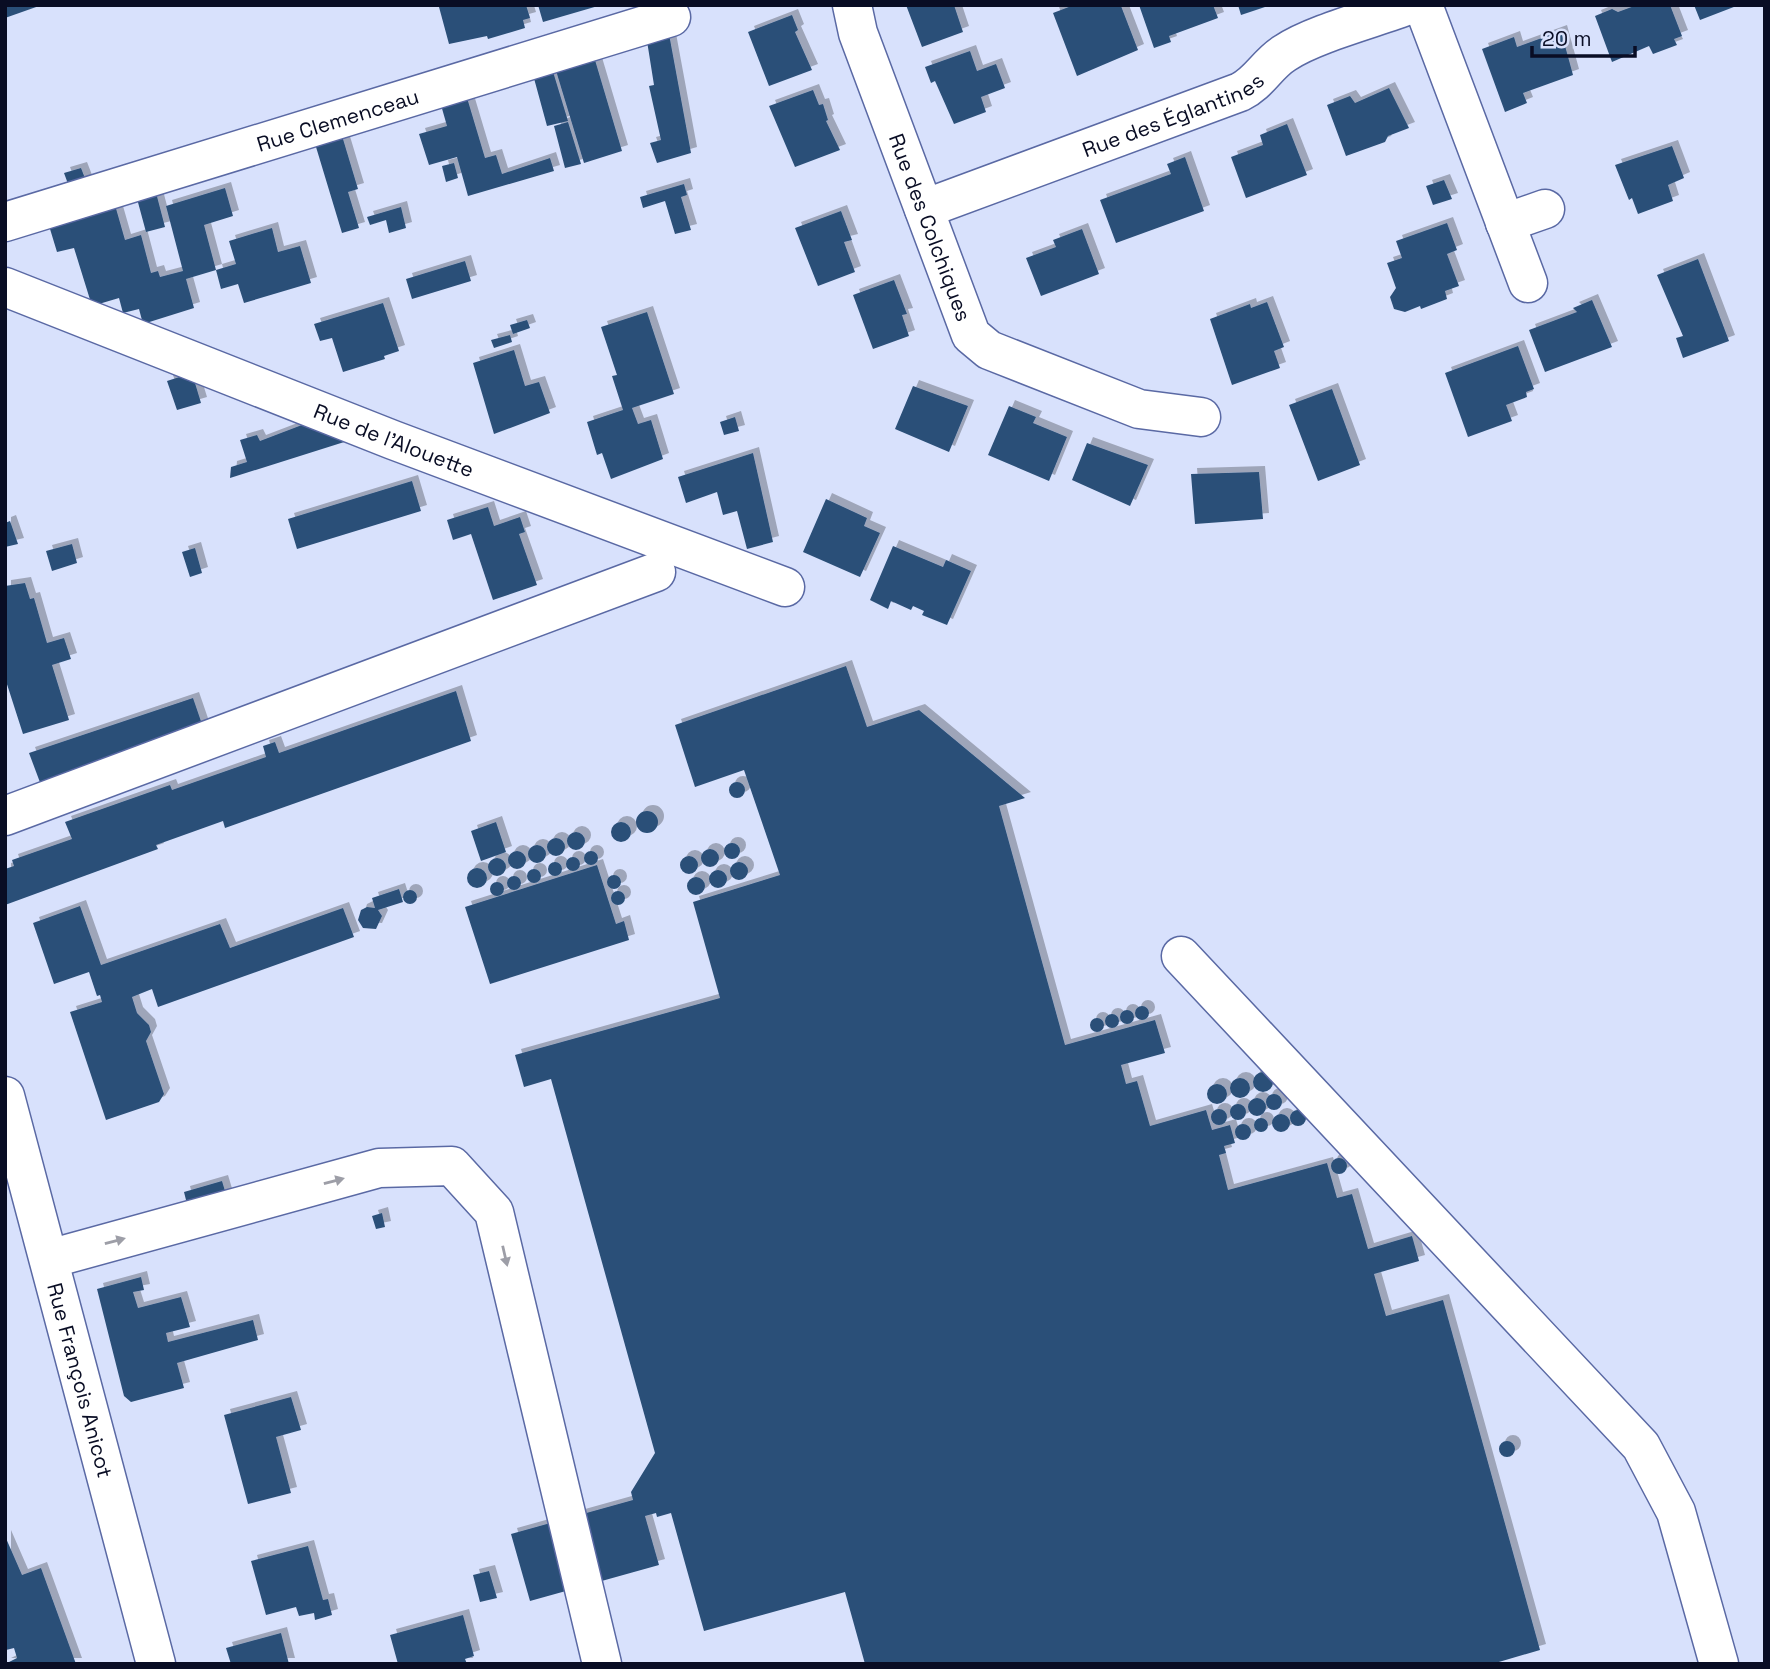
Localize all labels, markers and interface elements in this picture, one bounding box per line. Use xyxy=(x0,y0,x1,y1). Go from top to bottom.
scale bar xyxy=(1532,14,1635,58)
text: 20 m xyxy=(1542,25,1592,52)
street label: Rue des Églantines xyxy=(1078,67,1269,163)
street label: Rue Clemenceau xyxy=(253,82,422,157)
street label: Rue des Colchiques xyxy=(883,130,978,325)
street label: Rue de l'Alouette xyxy=(310,397,478,483)
one-way arrow xyxy=(324,1175,345,1185)
one-way arrow xyxy=(104,1235,126,1246)
one-way arrow xyxy=(500,1245,511,1267)
street label: Rue François Anicot xyxy=(42,1280,119,1481)

